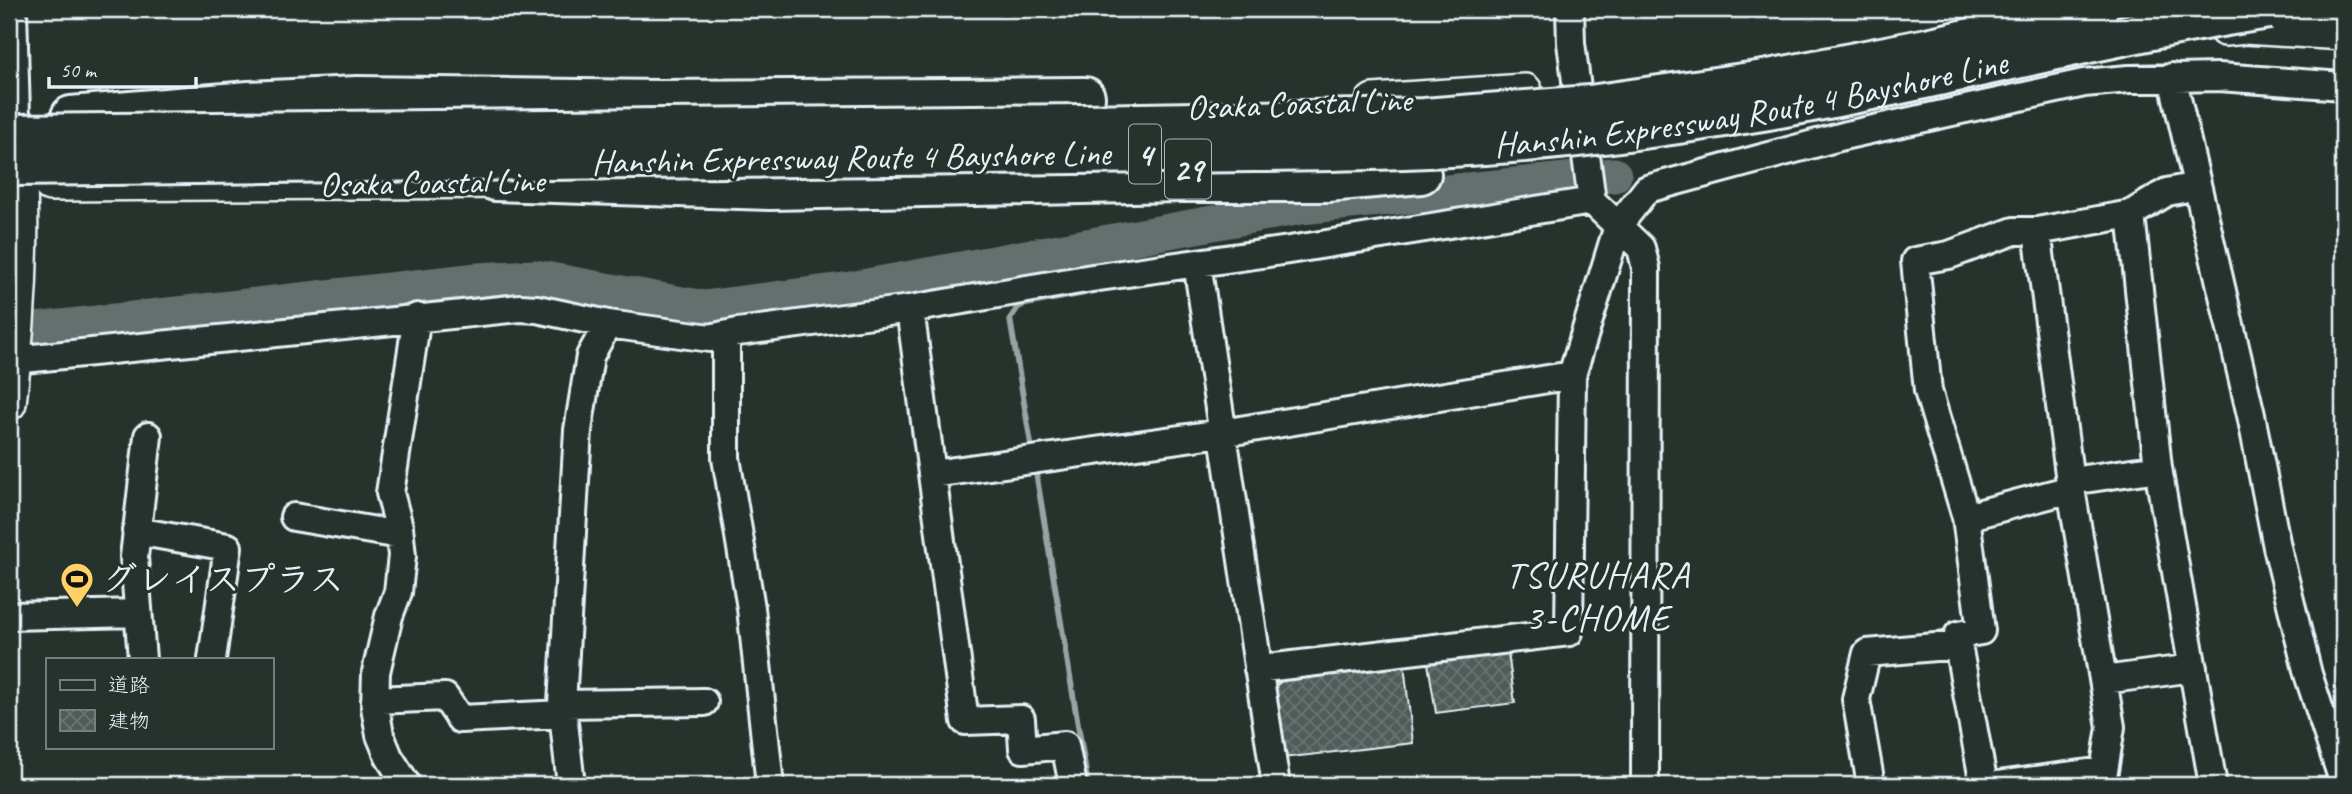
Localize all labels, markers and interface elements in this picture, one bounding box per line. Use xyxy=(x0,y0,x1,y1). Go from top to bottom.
street label: Hanshin Expressway Route 4 Bayshore Line xyxy=(1492,39,2014,167)
scale bar xyxy=(49,46,196,90)
text: 50 m xyxy=(60,57,98,83)
street label: Osaka Coastal Line xyxy=(1186,77,1415,130)
road number: 4 xyxy=(1129,124,1161,184)
street label: Hanshin Expressway Route 4 Bayshore Line xyxy=(591,130,1114,185)
road number: 29 xyxy=(1165,140,1211,198)
street label: Osaka Coastal Line xyxy=(319,158,547,207)
district label: TSURUHARA 3-CHOME xyxy=(1505,551,1691,641)
place label: グレイスプラス xyxy=(102,557,344,602)
sports icon: グレイスプラス xyxy=(58,560,96,609)
legend xyxy=(46,658,273,748)
text: 道路 xyxy=(108,672,150,698)
text: 建物 xyxy=(108,708,150,734)

